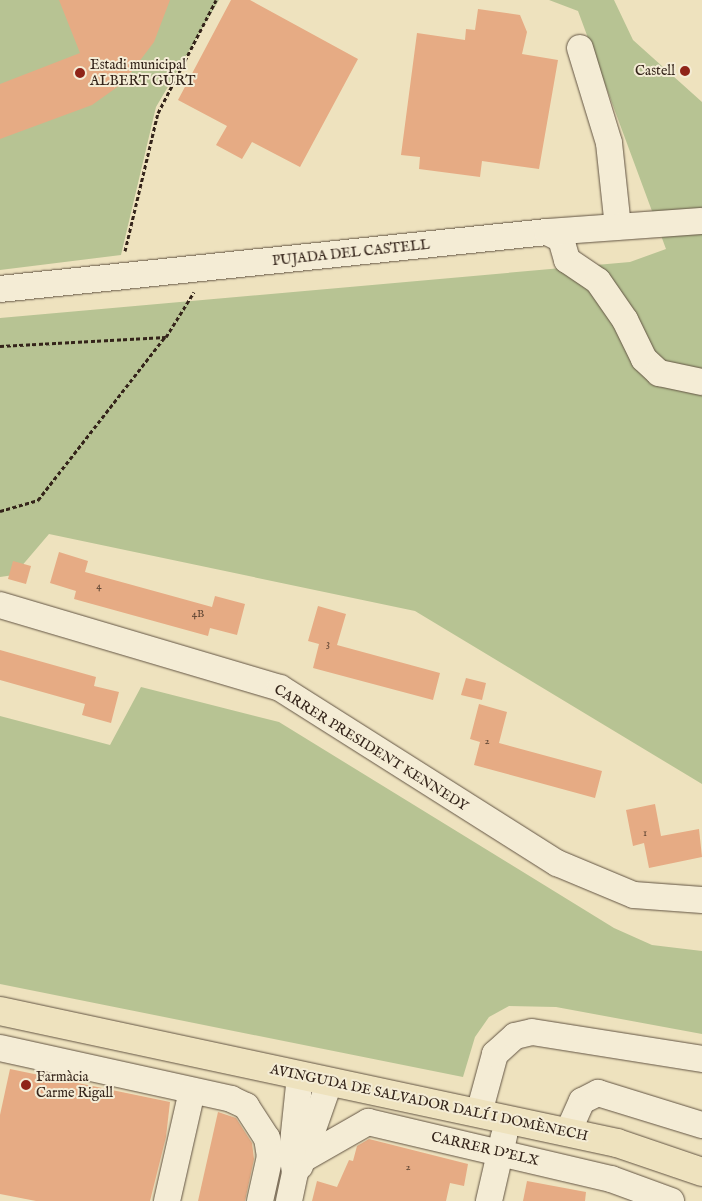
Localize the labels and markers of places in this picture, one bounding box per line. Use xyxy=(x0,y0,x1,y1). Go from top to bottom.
place label: Estadi municipal ALBERT GURT xyxy=(90,57,195,90)
place label: Castell xyxy=(635,63,675,79)
marker: Castell xyxy=(679,65,691,77)
marker: Estadi municipal ALBERT GURT xyxy=(74,67,86,79)
place label: Farmàcia Carme Rigall xyxy=(36,1069,113,1102)
marker: Farmàcia Carme Rigall xyxy=(20,1079,32,1091)

